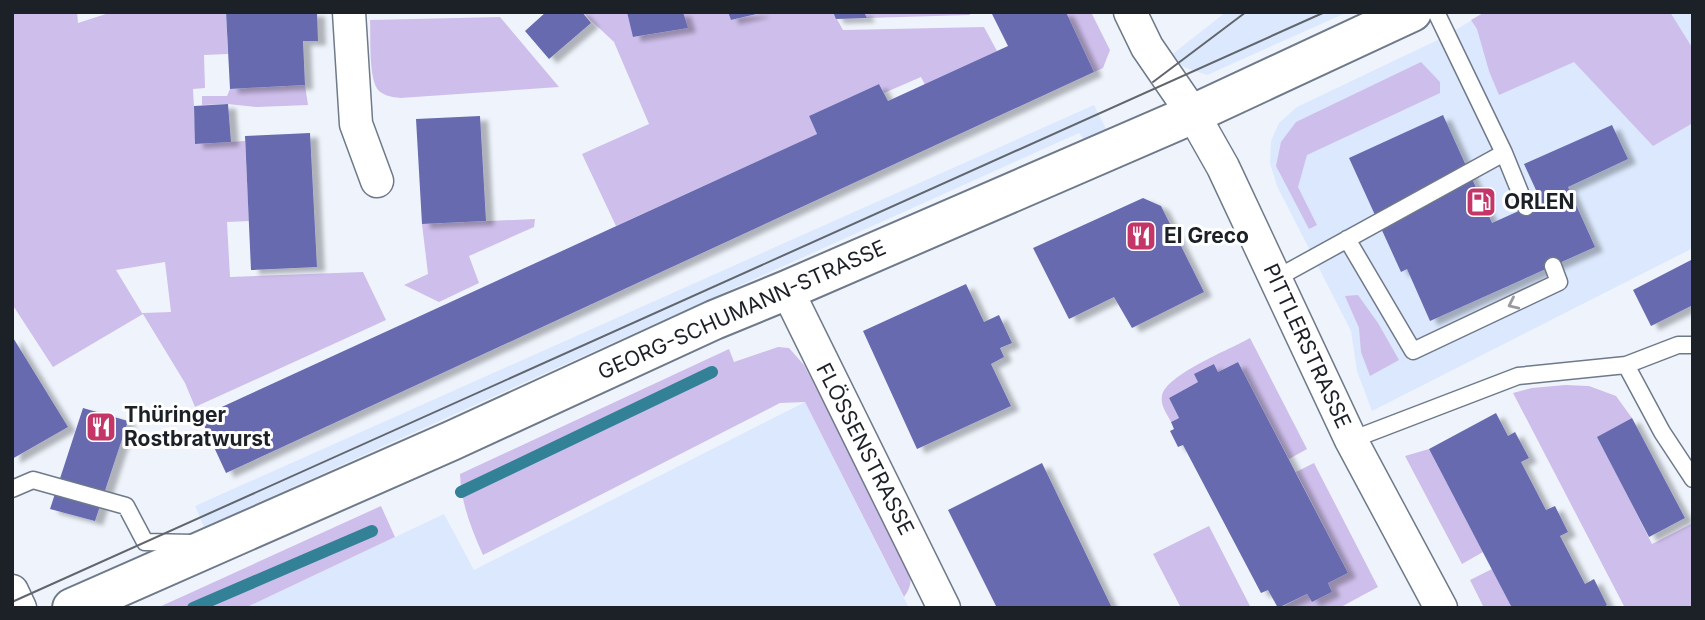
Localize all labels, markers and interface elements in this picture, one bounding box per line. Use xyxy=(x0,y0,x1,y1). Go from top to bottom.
fuel station icon: ORLEN xyxy=(1464,185,1498,219)
place label: ORLEN xyxy=(1504,189,1575,214)
restaurant icon: El Greco xyxy=(1124,219,1158,253)
place label: El Greco xyxy=(1164,223,1249,248)
street label: GEORG-SCHUMANN-STRASSE xyxy=(594,235,890,385)
street label: PITTLERSTRASSE xyxy=(1258,259,1357,432)
one-way arrow xyxy=(1508,296,1520,310)
street label: FLÖSSENSTRASSE xyxy=(811,359,920,539)
place label: Thüringer Rostbratwurst xyxy=(124,402,271,451)
restaurant icon: Thüringer Rostbratwurst xyxy=(84,410,118,444)

